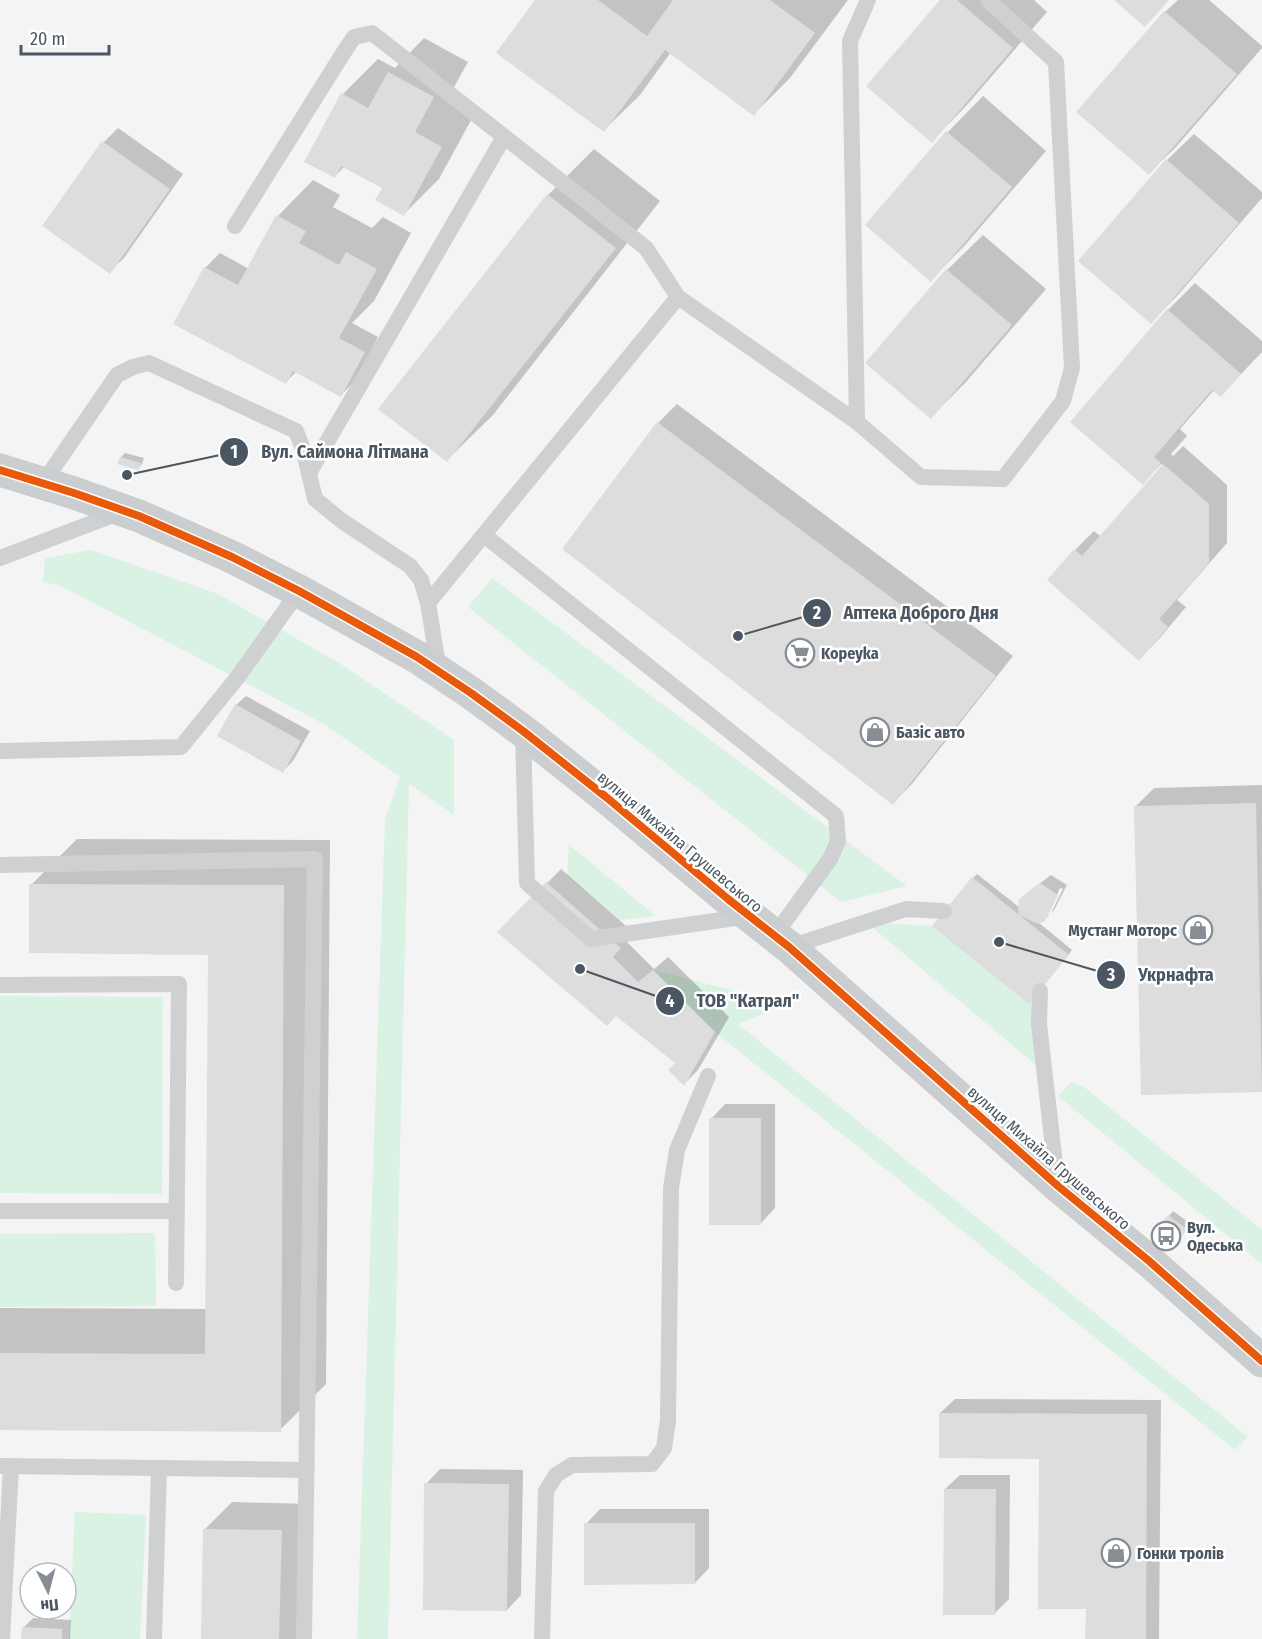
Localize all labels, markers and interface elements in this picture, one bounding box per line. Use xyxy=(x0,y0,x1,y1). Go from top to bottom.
scale bar xyxy=(21,18,110,56)
text: 20 m xyxy=(30,28,65,50)
callout: Вул. Саймона Літмана xyxy=(219,434,440,470)
text: 1 xyxy=(230,441,238,463)
text: Вул. Саймона Літмана xyxy=(261,441,429,463)
callout: Аптека Доброго Дня xyxy=(802,595,1011,631)
text: 2 xyxy=(812,602,821,624)
text: Аптека Доброго Дня xyxy=(842,602,999,624)
supermarket icon: Kopeyka xyxy=(784,637,816,669)
place label: Kopeyka xyxy=(821,644,879,663)
shop icon: Базіс авто xyxy=(859,716,891,748)
place label: Базіс авто xyxy=(896,723,966,742)
street label: вулиця Михайла Грушевського xyxy=(594,767,766,917)
shop icon: Мустанг Моторс xyxy=(1182,914,1214,946)
place label: Мустанг Моторс xyxy=(1068,921,1177,940)
callout: Укрнафта xyxy=(1096,957,1226,993)
text: 3 xyxy=(1106,964,1116,986)
text: Укрнафта xyxy=(1137,964,1214,986)
callout: ТОВ "Катрал" xyxy=(655,983,812,1019)
text: 4 xyxy=(665,990,675,1012)
text: ТОВ "Катрал" xyxy=(697,990,799,1012)
street label: вулиця Михайла Грушевського xyxy=(964,1082,1134,1234)
place label: Вул. Одеська xyxy=(1187,1218,1243,1255)
bus stop icon: Вул. Одеська xyxy=(1150,1220,1182,1252)
shop icon: Гонки тролів xyxy=(1100,1537,1132,1569)
place label: Гонки тролів xyxy=(1137,1544,1224,1563)
north arrow xyxy=(18,1561,78,1621)
text: Пн xyxy=(40,1595,60,1616)

